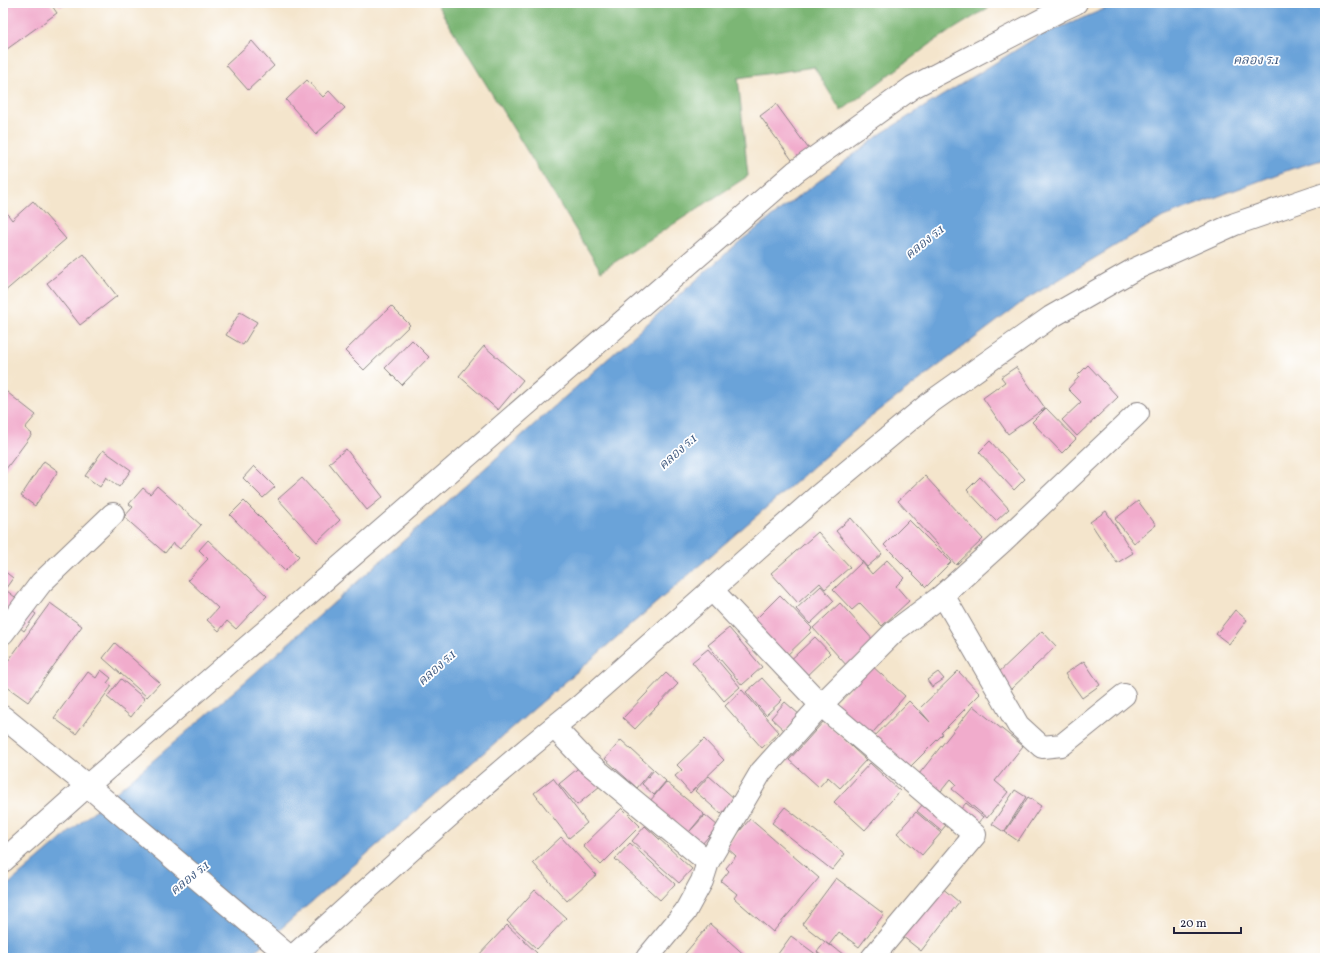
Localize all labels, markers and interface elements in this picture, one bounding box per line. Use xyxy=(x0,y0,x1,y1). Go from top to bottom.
water label: คลอง ร.1 xyxy=(1233,52,1279,70)
water label: คลอง ร.1 xyxy=(902,221,949,264)
water label: คลอง ร.1 xyxy=(655,430,702,475)
water label: คลอง ร.1 xyxy=(414,646,461,691)
water label: คลอง ร.1 xyxy=(167,857,214,900)
scale bar xyxy=(1174,909,1241,935)
text: 20 m xyxy=(1180,916,1207,932)

